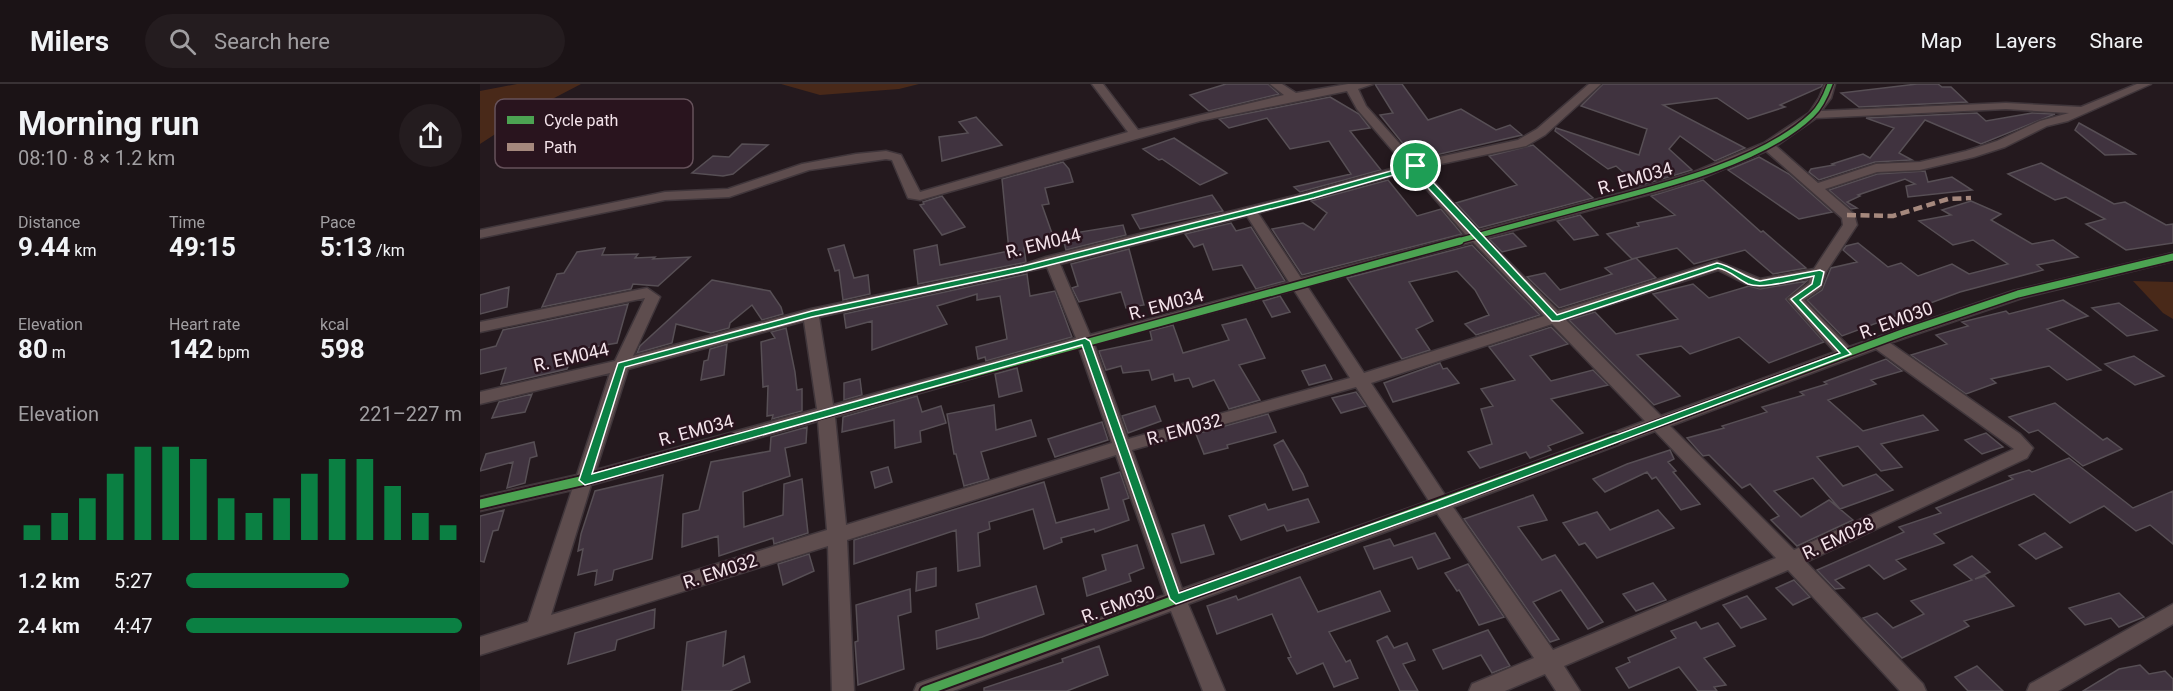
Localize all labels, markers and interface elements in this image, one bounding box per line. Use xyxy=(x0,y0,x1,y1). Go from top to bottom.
search box xyxy=(145,14,565,68)
text: Milers xyxy=(30,25,109,58)
icon: search xyxy=(166,25,199,58)
text: Search here xyxy=(214,29,330,54)
text: Map xyxy=(1920,29,1962,53)
text: Layers xyxy=(1995,29,2056,53)
text: Share xyxy=(2089,29,2143,53)
legend xyxy=(495,99,693,168)
text: Morning run xyxy=(18,104,199,143)
button: share xyxy=(399,104,462,167)
text: Cycle path xyxy=(544,111,618,130)
text: Path xyxy=(544,138,577,157)
pin xyxy=(1390,140,1441,191)
text: 08:10 · 8 × 1.2 km xyxy=(18,146,175,170)
icon: arrive xyxy=(1399,149,1432,182)
street label: R. EM034 xyxy=(1595,157,1675,199)
text: Distance xyxy=(18,213,80,232)
text: Time xyxy=(169,213,205,232)
text: Pace xyxy=(320,213,356,232)
street label: R. EM044 xyxy=(1003,224,1083,262)
text: 9.44 xyxy=(18,232,70,262)
text: 49:15 xyxy=(169,232,236,262)
text: 5:13 xyxy=(320,232,372,262)
text: km xyxy=(70,241,96,260)
text: /km xyxy=(372,241,405,260)
street label: R. EM034 xyxy=(1126,284,1206,324)
street label: R. EM030 xyxy=(1856,297,1936,343)
text: Elevation xyxy=(18,315,83,334)
text: Heart rate xyxy=(169,315,240,334)
text: kcal xyxy=(320,315,349,334)
text: 80 xyxy=(18,334,48,364)
text: 142 xyxy=(169,334,214,364)
text: 598 xyxy=(320,334,365,364)
street label: R. EM044 xyxy=(531,338,611,376)
text: m xyxy=(48,343,66,362)
text: bpm xyxy=(214,343,250,362)
text: Elevation xyxy=(18,402,99,426)
text: 221–227 m xyxy=(359,402,462,426)
street label: R. EM032 xyxy=(1144,409,1224,449)
street label: R. EM034 xyxy=(656,410,736,450)
street label: R. EM028 xyxy=(1799,512,1877,564)
street label: R. EM032 xyxy=(680,549,760,593)
text: 1.2 km xyxy=(18,569,80,593)
text: 5:27 xyxy=(114,569,153,593)
street label: R. EM030 xyxy=(1078,581,1158,627)
text: 2.4 km xyxy=(18,614,80,638)
text: 4:47 xyxy=(114,614,153,638)

